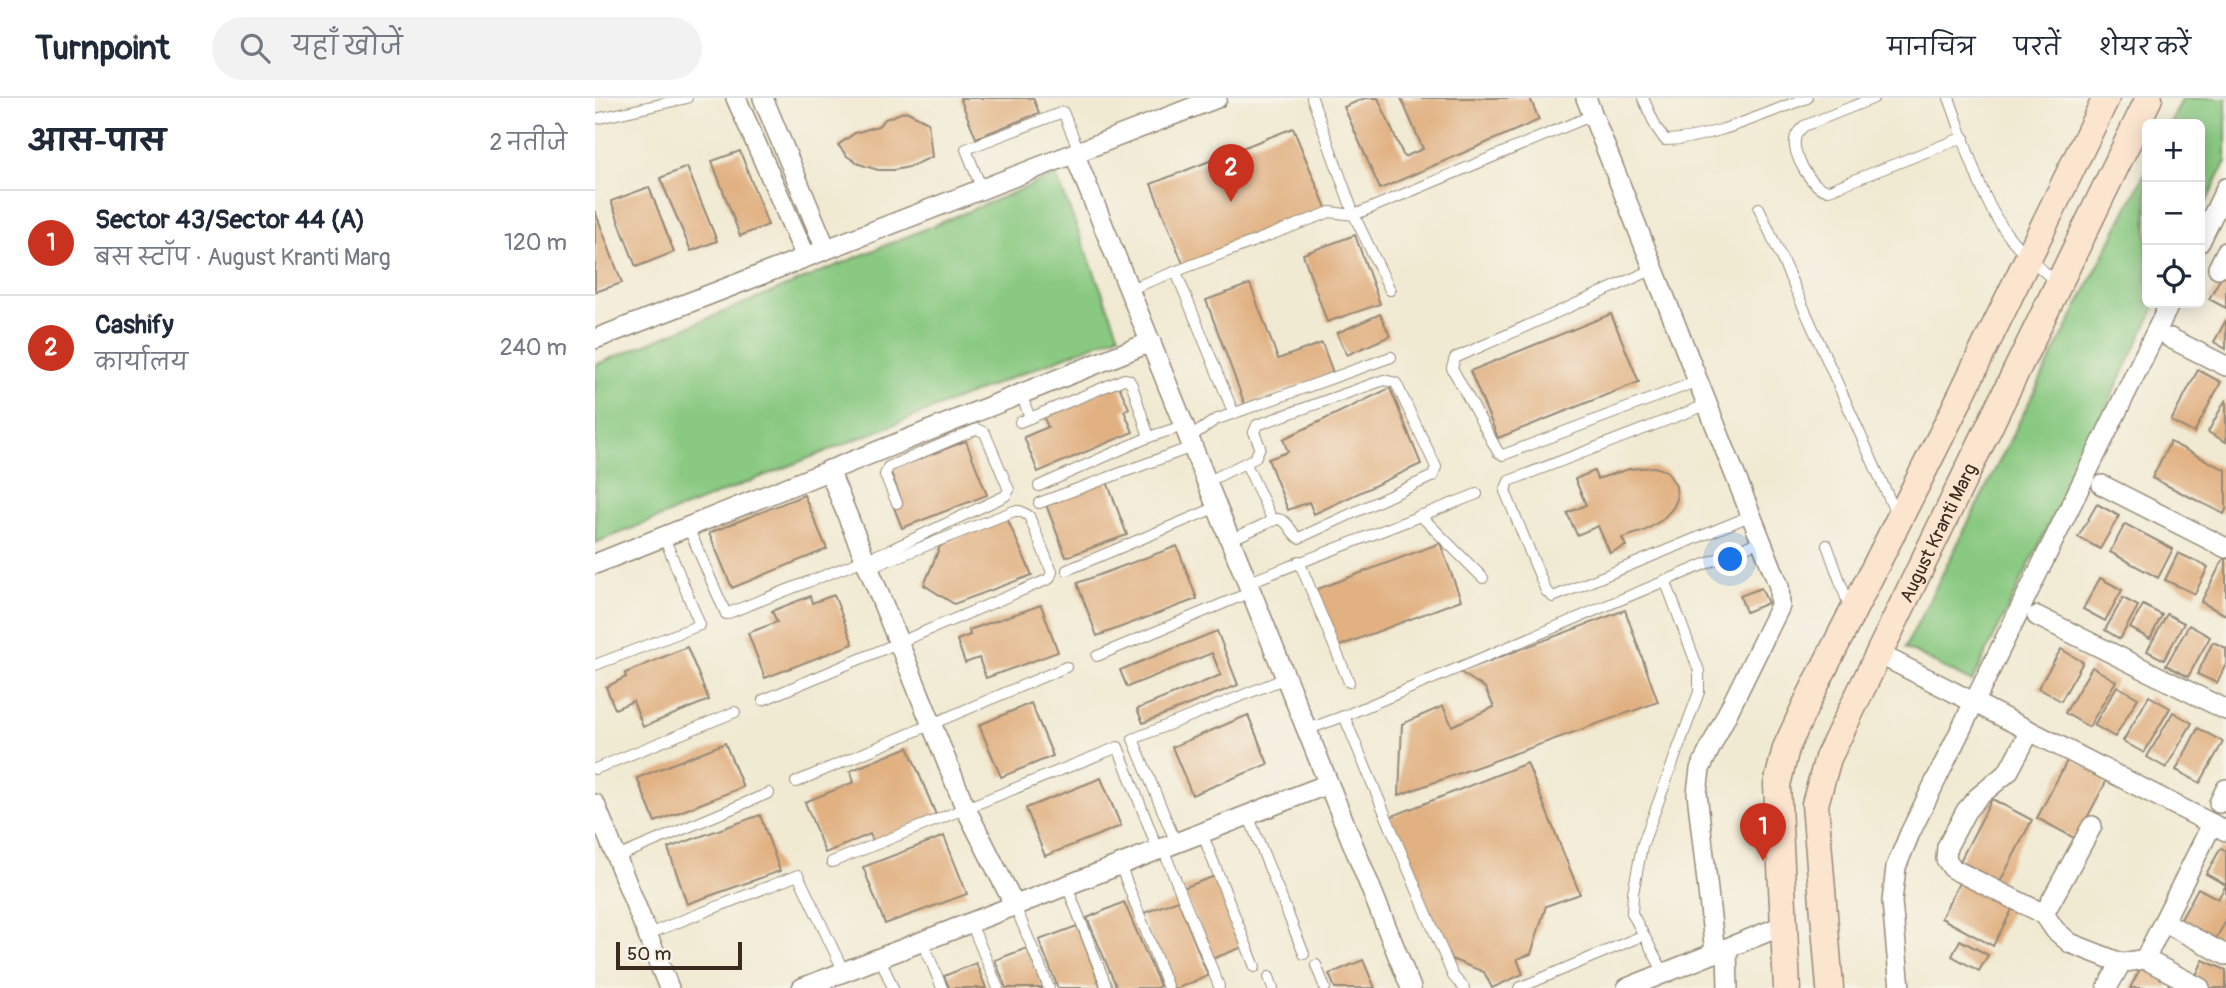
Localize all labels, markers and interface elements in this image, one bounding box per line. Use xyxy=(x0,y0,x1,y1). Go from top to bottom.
search box xyxy=(212,17,702,80)
text: Turnpoint xyxy=(35,28,170,69)
icon: search xyxy=(236,29,274,67)
text: यहाँ खोजें xyxy=(292,31,403,63)
text: मानचित्र xyxy=(1887,33,1975,62)
text: परतें xyxy=(2013,33,2061,62)
text: शेयर करें xyxy=(2099,33,2191,62)
map controls xyxy=(2142,119,2205,308)
button: + xyxy=(2142,119,2205,182)
text: आस-पास xyxy=(28,123,166,160)
text: 2 नतीजे xyxy=(490,128,567,157)
pin: 2 xyxy=(1208,144,1254,202)
button: − xyxy=(2142,182,2205,245)
text: Sector 43/Sector 44 (A) xyxy=(95,204,365,236)
text: 1 xyxy=(47,228,56,257)
text: 120 m xyxy=(504,228,567,257)
text: बस स्टॉप · August Kranti Marg xyxy=(95,243,391,272)
button: locate xyxy=(2142,245,2205,308)
text: Cashify xyxy=(95,309,174,341)
text: 2 xyxy=(45,333,57,362)
text: 240 m xyxy=(500,333,567,362)
text: कार्यालय xyxy=(95,348,188,377)
street label: August Kranti Marg xyxy=(1895,460,1982,607)
your location xyxy=(1713,542,1747,576)
pin: 1 xyxy=(1740,803,1786,861)
scale bar xyxy=(616,939,742,971)
text: 50 m xyxy=(627,942,671,966)

